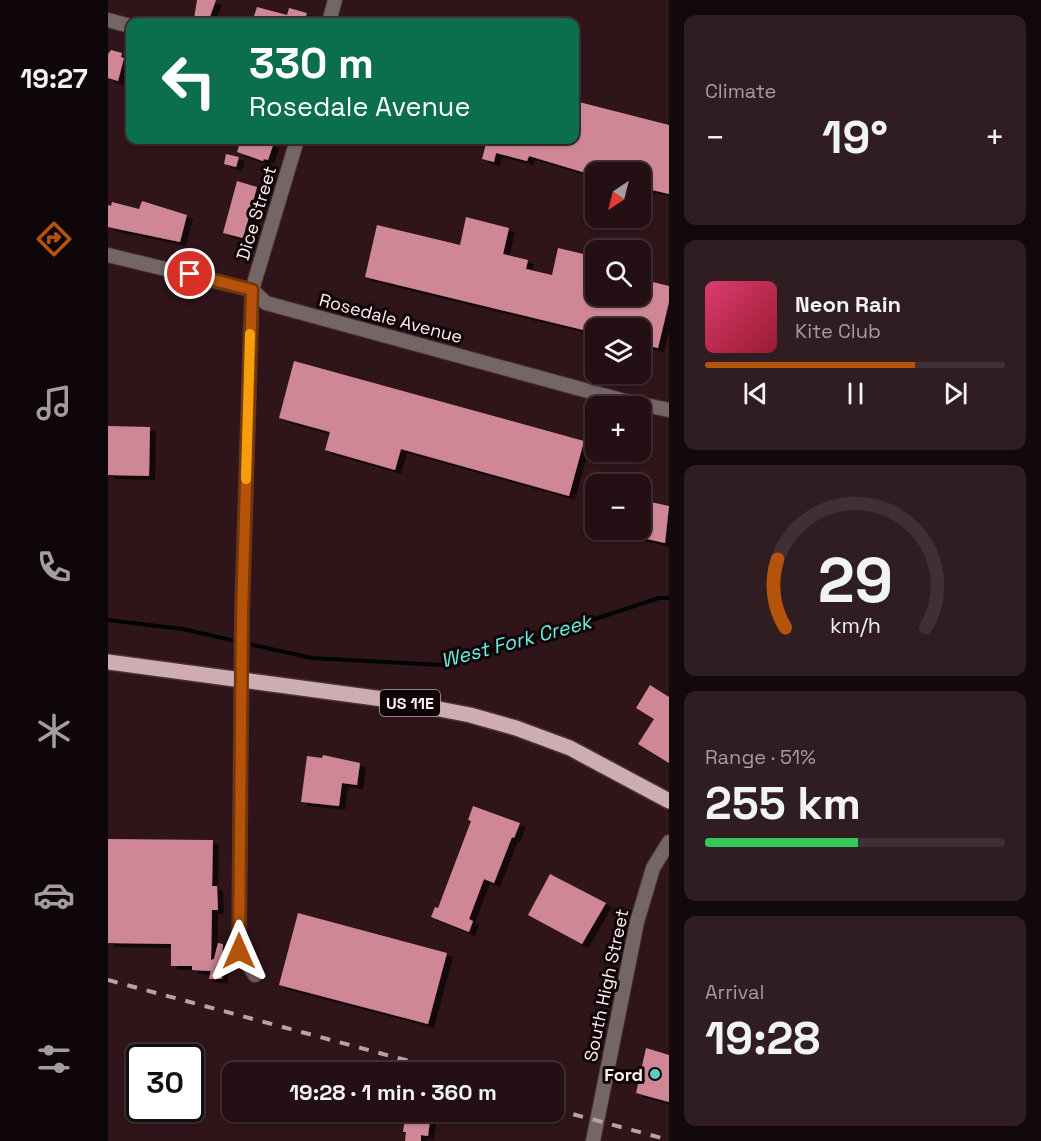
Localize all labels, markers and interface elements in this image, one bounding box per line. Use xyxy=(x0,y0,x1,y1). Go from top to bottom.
text: 330 m xyxy=(249,37,374,90)
icon: left xyxy=(150,42,228,120)
text: 19:27 xyxy=(20,61,88,96)
text: Climate xyxy=(705,78,776,104)
text: Rosedale Avenue xyxy=(249,89,470,124)
text: 19° xyxy=(822,109,888,166)
text: − xyxy=(705,117,725,159)
text: + xyxy=(985,117,1005,159)
north arrow xyxy=(585,162,651,228)
map controls xyxy=(585,162,651,540)
street label: Dice Street xyxy=(231,163,281,263)
icon: directions xyxy=(33,218,75,260)
button: search xyxy=(585,240,651,306)
pin xyxy=(164,248,215,299)
icon: arrive xyxy=(173,257,206,290)
street label: Rosedale Avenue xyxy=(317,288,465,348)
text: Neon Rain xyxy=(795,290,901,318)
button: layers xyxy=(585,318,651,384)
text: Kite Club xyxy=(795,318,881,344)
icon: previous xyxy=(739,377,772,410)
icon: pause xyxy=(839,377,872,410)
icon: next xyxy=(939,377,972,410)
icon: music xyxy=(33,382,75,424)
button: + xyxy=(585,396,651,462)
button: − xyxy=(585,474,651,540)
text: 29 xyxy=(817,541,893,620)
icon: phone xyxy=(33,546,75,588)
water label: West Fork Creek xyxy=(438,608,596,674)
text: km/h xyxy=(829,612,881,639)
road number: US 11E xyxy=(380,690,440,716)
icon: climate xyxy=(33,710,75,752)
text: Range · 51% xyxy=(705,744,816,770)
text: 255 km xyxy=(705,775,861,832)
icon: car xyxy=(33,874,75,916)
street label: South High Street xyxy=(579,907,633,1063)
position arrow xyxy=(207,919,271,983)
text: Arrival xyxy=(705,979,764,1005)
text: 19:28 xyxy=(705,1010,820,1067)
icon: filters xyxy=(33,1038,75,1080)
speed limit sign: 30 xyxy=(126,1044,204,1122)
place label: Ford xyxy=(604,1063,643,1086)
marker: Ford xyxy=(648,1067,662,1081)
text: 19:28 · 1 min · 360 m xyxy=(289,1078,497,1106)

